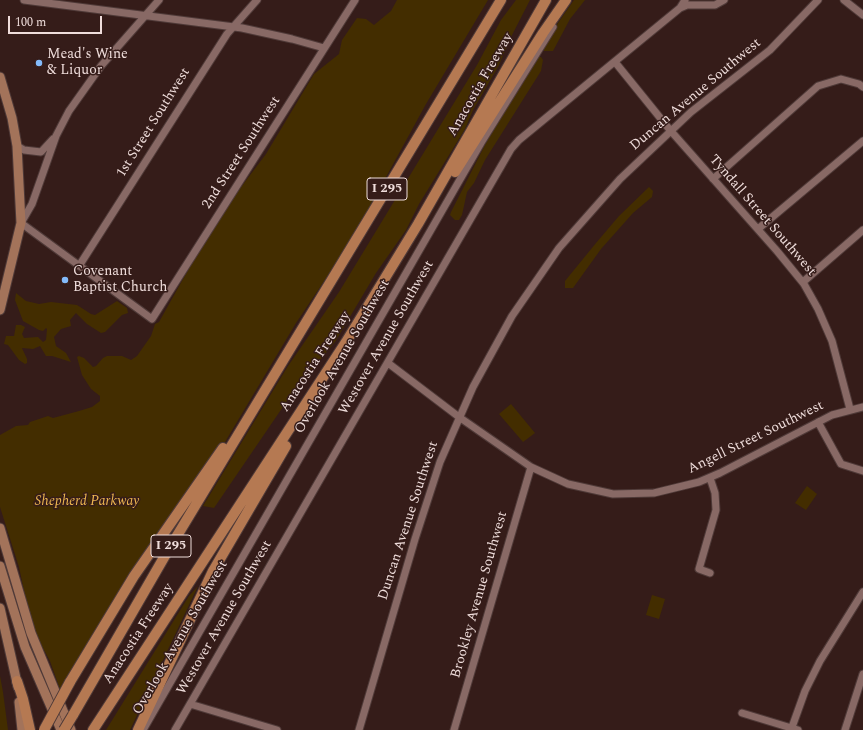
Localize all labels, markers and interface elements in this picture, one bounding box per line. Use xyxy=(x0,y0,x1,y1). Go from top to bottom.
scale bar xyxy=(10,8,104,34)
text: 100 m xyxy=(15,13,46,32)
street label: Anacostia Freeway xyxy=(445,30,517,140)
street label: Duncan Avenue Southwest xyxy=(627,35,765,155)
place label: Mead's Wine & Liquor xyxy=(47,47,128,80)
marker: Mead's Wine & Liquor xyxy=(34,58,44,68)
street label: 1st Street Southwest xyxy=(114,65,194,181)
street label: 2nd Street Southwest xyxy=(199,93,285,213)
street label: Tyndall Street Southwest xyxy=(705,152,819,280)
road number: I 295 xyxy=(367,178,407,200)
street label: Westover Avenue Southwest xyxy=(336,258,438,418)
place label: Covenant Baptist Church xyxy=(73,264,167,296)
marker: Covenant Baptist Church xyxy=(60,275,70,285)
street label: Overlook Avenue Southwest xyxy=(292,277,394,437)
street label: Anacostia Freeway xyxy=(277,309,355,415)
street label: Angell Street Southwest xyxy=(685,398,827,478)
street label: Duncan Avenue Southwest xyxy=(375,439,443,603)
park label: Shepherd Parkway xyxy=(35,494,139,510)
street label: Brookley Avenue Southwest xyxy=(448,510,512,680)
road number: I 295 xyxy=(151,535,191,557)
street label: Westover Avenue Southwest xyxy=(174,538,276,698)
street label: Overlook Avenue Southwest xyxy=(130,558,232,718)
street label: Anacostia Freeway xyxy=(100,581,178,687)

